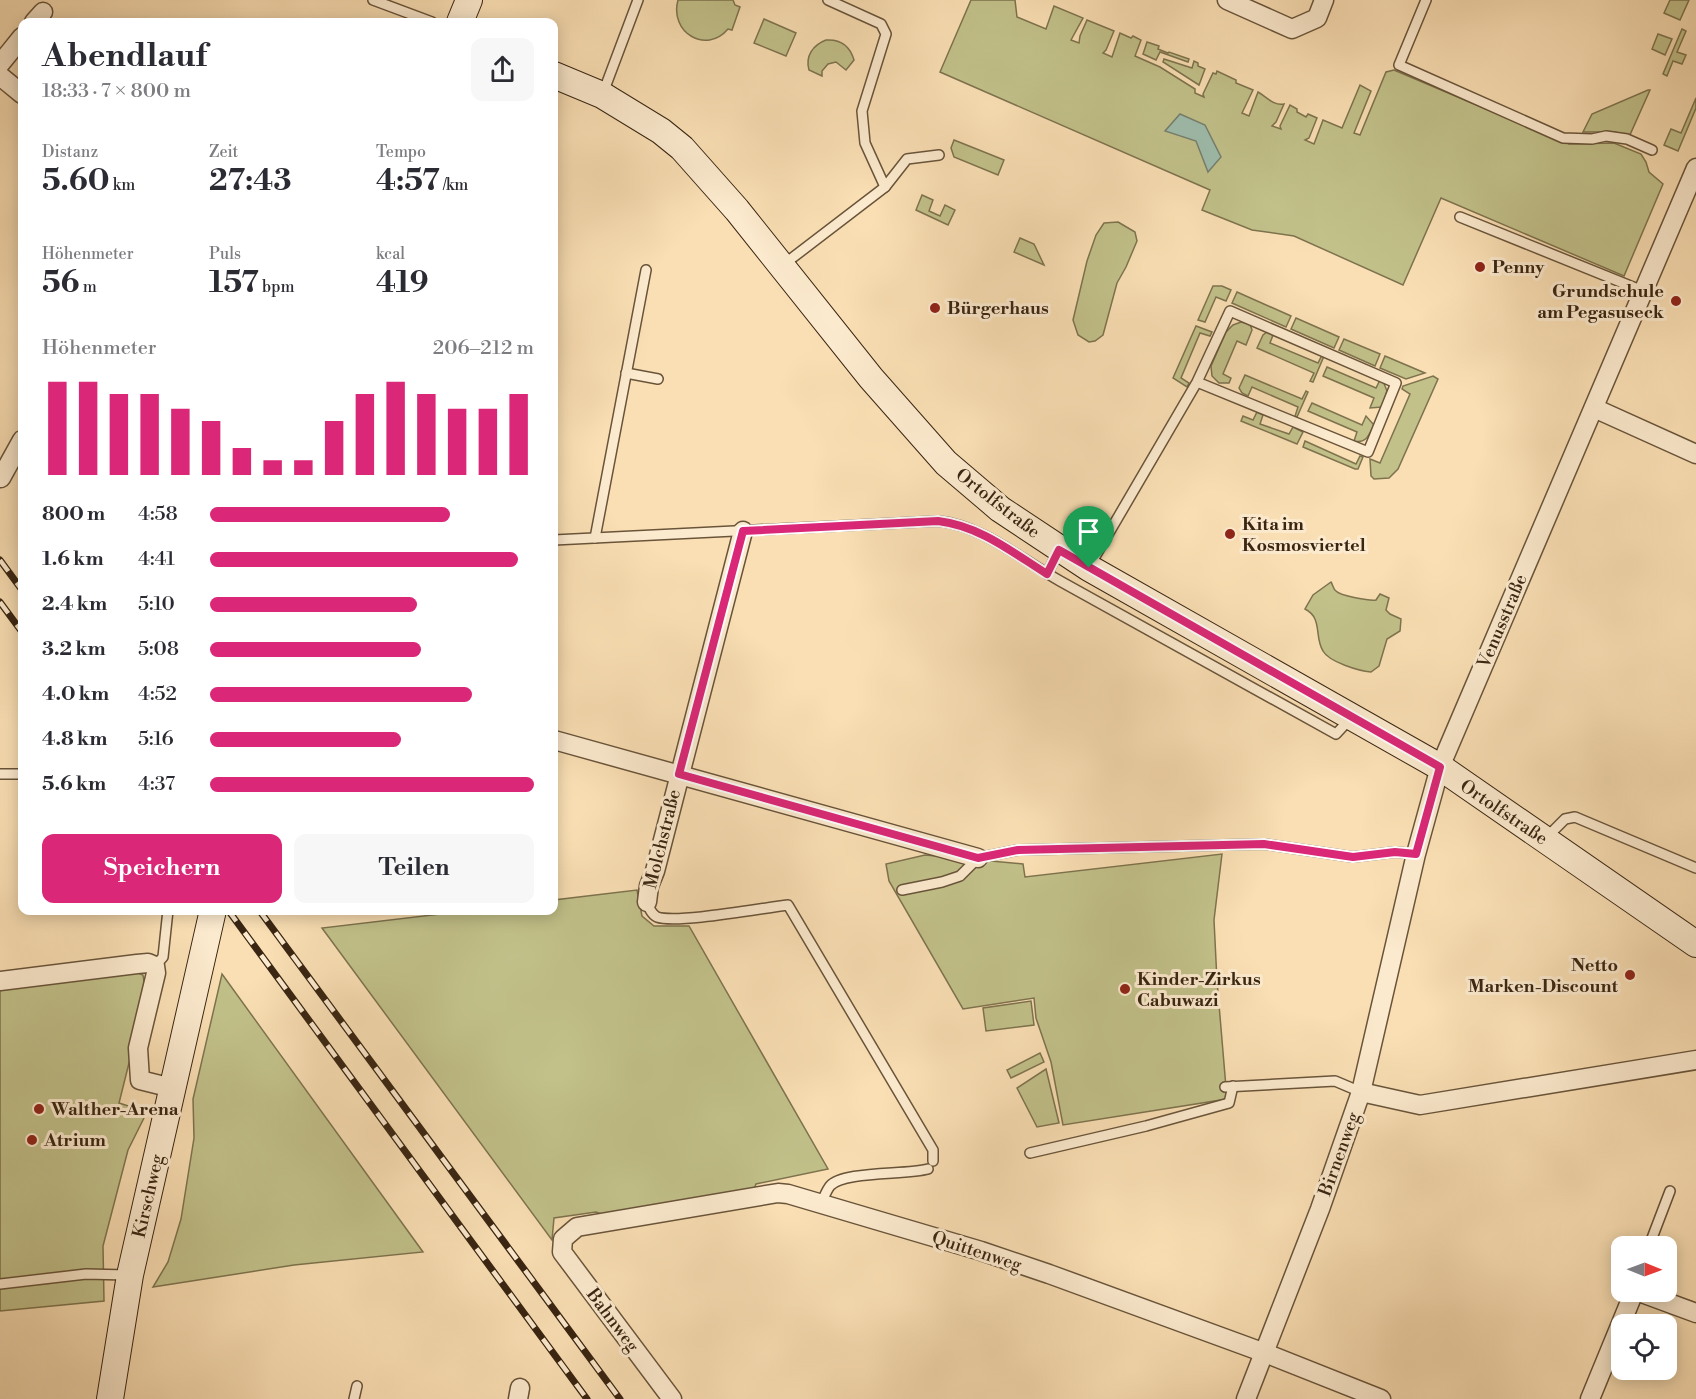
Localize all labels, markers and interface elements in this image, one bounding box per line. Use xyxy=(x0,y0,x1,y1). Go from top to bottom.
text: Abendlauf xyxy=(42,36,207,77)
button: share xyxy=(471,38,534,101)
text: 18:33 · 7 × 800 m xyxy=(42,79,191,104)
text: Distanz xyxy=(42,142,98,162)
text: Zeit xyxy=(209,142,238,162)
text: Tempo xyxy=(376,142,426,162)
text: 5.60 xyxy=(42,162,110,200)
text: 27:43 xyxy=(209,162,291,200)
text: 4:57 xyxy=(376,162,440,200)
text: km xyxy=(110,175,135,195)
text: /km xyxy=(440,175,468,195)
text: Höhenmeter xyxy=(42,244,134,264)
text: Puls xyxy=(209,244,241,264)
text: kcal xyxy=(376,244,405,264)
place label: Penny xyxy=(1492,256,1545,279)
marker: Penny xyxy=(1473,260,1487,274)
text: 56 xyxy=(42,264,80,302)
text: 157 xyxy=(209,264,259,302)
text: 419 xyxy=(376,264,429,302)
text: m xyxy=(80,277,97,297)
text: bpm xyxy=(259,277,294,297)
place label: Grundschule am Pegasuseck xyxy=(1537,280,1665,324)
marker: Grundschule am Pegasuseck xyxy=(1669,294,1683,308)
place label: Bürgerhaus xyxy=(947,297,1049,320)
marker: Bürgerhaus xyxy=(928,301,942,315)
text: Höhenmeter xyxy=(42,336,156,361)
text: 206–212 m xyxy=(433,336,534,361)
street label: Ortolfstraße xyxy=(951,463,1045,544)
text: 800 m xyxy=(42,502,105,527)
text: 4:58 xyxy=(138,502,178,527)
pin xyxy=(1063,506,1114,568)
place label: Kita im Kosmosviertel xyxy=(1242,513,1366,557)
icon: arrive xyxy=(1072,515,1105,548)
marker: Kita im Kosmosviertel xyxy=(1223,527,1237,541)
text: 1.6 km xyxy=(42,547,104,572)
text: 4:41 xyxy=(138,547,175,572)
street label: Venusstraße xyxy=(1472,571,1533,672)
text: 2.4 km xyxy=(42,592,107,617)
text: 5:10 xyxy=(138,592,175,617)
text: 3.2 km xyxy=(42,637,106,662)
text: 5:08 xyxy=(138,637,179,662)
text: 4.0 km xyxy=(42,682,109,707)
text: 4:52 xyxy=(138,682,177,707)
text: 4.8 km xyxy=(42,727,107,752)
text: 5:16 xyxy=(138,727,174,752)
text: 5.6 km xyxy=(42,772,106,797)
text: 4:37 xyxy=(138,772,175,797)
street label: Ortolfstraße xyxy=(1455,775,1552,850)
street label: Molchstraße xyxy=(639,787,686,891)
button: Speichern xyxy=(42,834,282,903)
button: Teilen xyxy=(294,834,534,903)
place label: Netto Marken-Discount xyxy=(1468,954,1619,998)
place label: Kinder-Zirkus Cabuwazi xyxy=(1137,968,1261,1012)
marker: Netto Marken-Discount xyxy=(1623,968,1637,982)
marker: Kinder-Zirkus Cabuwazi xyxy=(1118,982,1132,996)
place label: Walther-Arena xyxy=(50,1098,179,1121)
marker: Walther-Arena xyxy=(32,1102,46,1116)
street label: Birnenweg xyxy=(1313,1108,1366,1200)
place label: Atrium xyxy=(43,1129,106,1152)
marker: Atrium xyxy=(25,1133,39,1147)
street label: Kirschweg xyxy=(128,1151,169,1240)
street label: Quittenweg xyxy=(929,1226,1025,1277)
north arrow xyxy=(1611,1236,1677,1302)
map controls xyxy=(1611,1236,1677,1380)
street label: Bahnweg xyxy=(581,1283,644,1357)
button: locate xyxy=(1611,1314,1677,1380)

